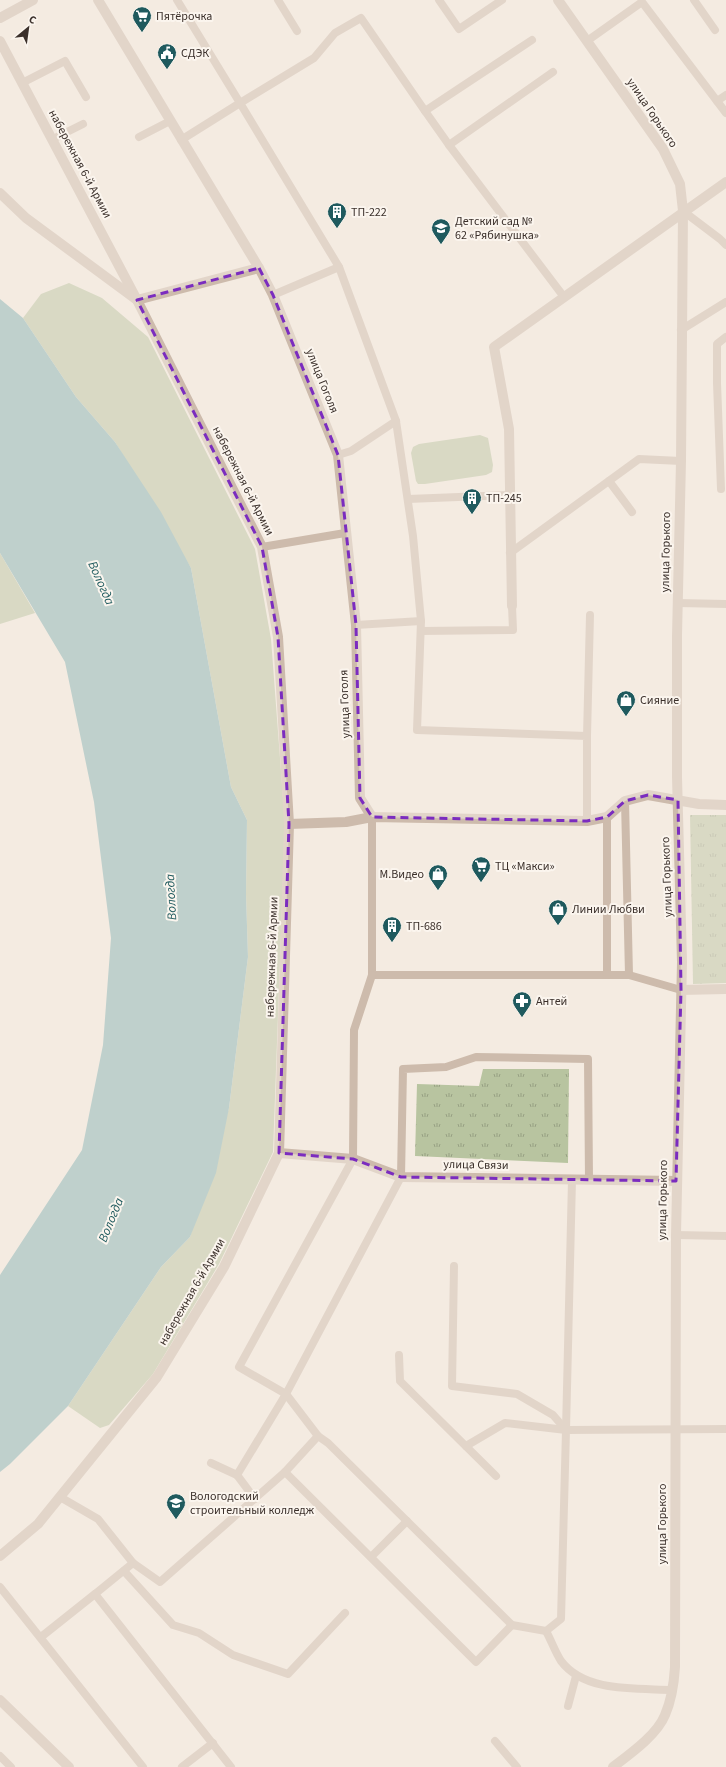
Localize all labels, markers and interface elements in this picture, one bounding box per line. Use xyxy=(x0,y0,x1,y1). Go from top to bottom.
supermarket icon: Пятёрочка xyxy=(131,5,153,33)
north arrow xyxy=(8,8,48,48)
place label: Пятёрочка xyxy=(156,8,212,25)
text: С xyxy=(26,12,40,28)
public building icon: СДЭК xyxy=(156,42,178,70)
place label: СДЭК xyxy=(181,45,209,62)
street label: улица Горького xyxy=(622,75,682,151)
street label: набережная 6-й Армии xyxy=(44,107,116,221)
building icon: ТП-222 xyxy=(326,201,348,229)
place label: ТП-222 xyxy=(351,204,387,221)
place label: Детский сад № 62 «Рябинушка» xyxy=(455,213,539,244)
school or university icon: Детский сад № 62 «Рябинушка» xyxy=(430,217,452,245)
street label: улица Гоголя xyxy=(301,346,343,416)
street label: набережная 6-й Армии xyxy=(208,423,278,539)
building icon: ТП-245 xyxy=(461,487,483,515)
place label: ТП-245 xyxy=(486,490,522,507)
street label: улица Горького xyxy=(657,511,675,593)
water label: Вологда xyxy=(83,558,119,608)
street label: улица Гоголя xyxy=(335,669,355,739)
shop icon: Сияние xyxy=(615,689,637,717)
place label: Сияние xyxy=(640,692,679,709)
street label: улица Горького xyxy=(657,836,677,918)
supermarket icon: ТЦ «Макси» xyxy=(470,855,492,883)
place label: ТЦ «Макси» xyxy=(495,858,555,875)
shop icon: М.Видео xyxy=(427,863,449,891)
place label: М.Видео xyxy=(380,866,424,883)
water label: Вологда xyxy=(161,873,181,921)
street label: набережная 6-й Армии xyxy=(261,896,283,1018)
shop icon: Линии Любви xyxy=(547,898,569,926)
place label: Линии Любви xyxy=(572,901,645,918)
building icon: ТП-686 xyxy=(381,915,403,943)
place label: ТП-686 xyxy=(406,918,442,935)
pharmacy icon: Антей xyxy=(511,990,533,1018)
place label: Антей xyxy=(536,993,567,1010)
street label: улица Связи xyxy=(443,1156,509,1174)
street label: улица Горького xyxy=(654,1159,672,1241)
water label: Вологда xyxy=(94,1195,128,1245)
street label: набережная 6-й Армии xyxy=(154,1235,230,1349)
street label: улица Горького xyxy=(654,1484,671,1564)
place label: Вологодский строительный колледж xyxy=(190,1488,315,1519)
school or university icon: Вологодский строительный колледж xyxy=(165,1492,187,1520)

